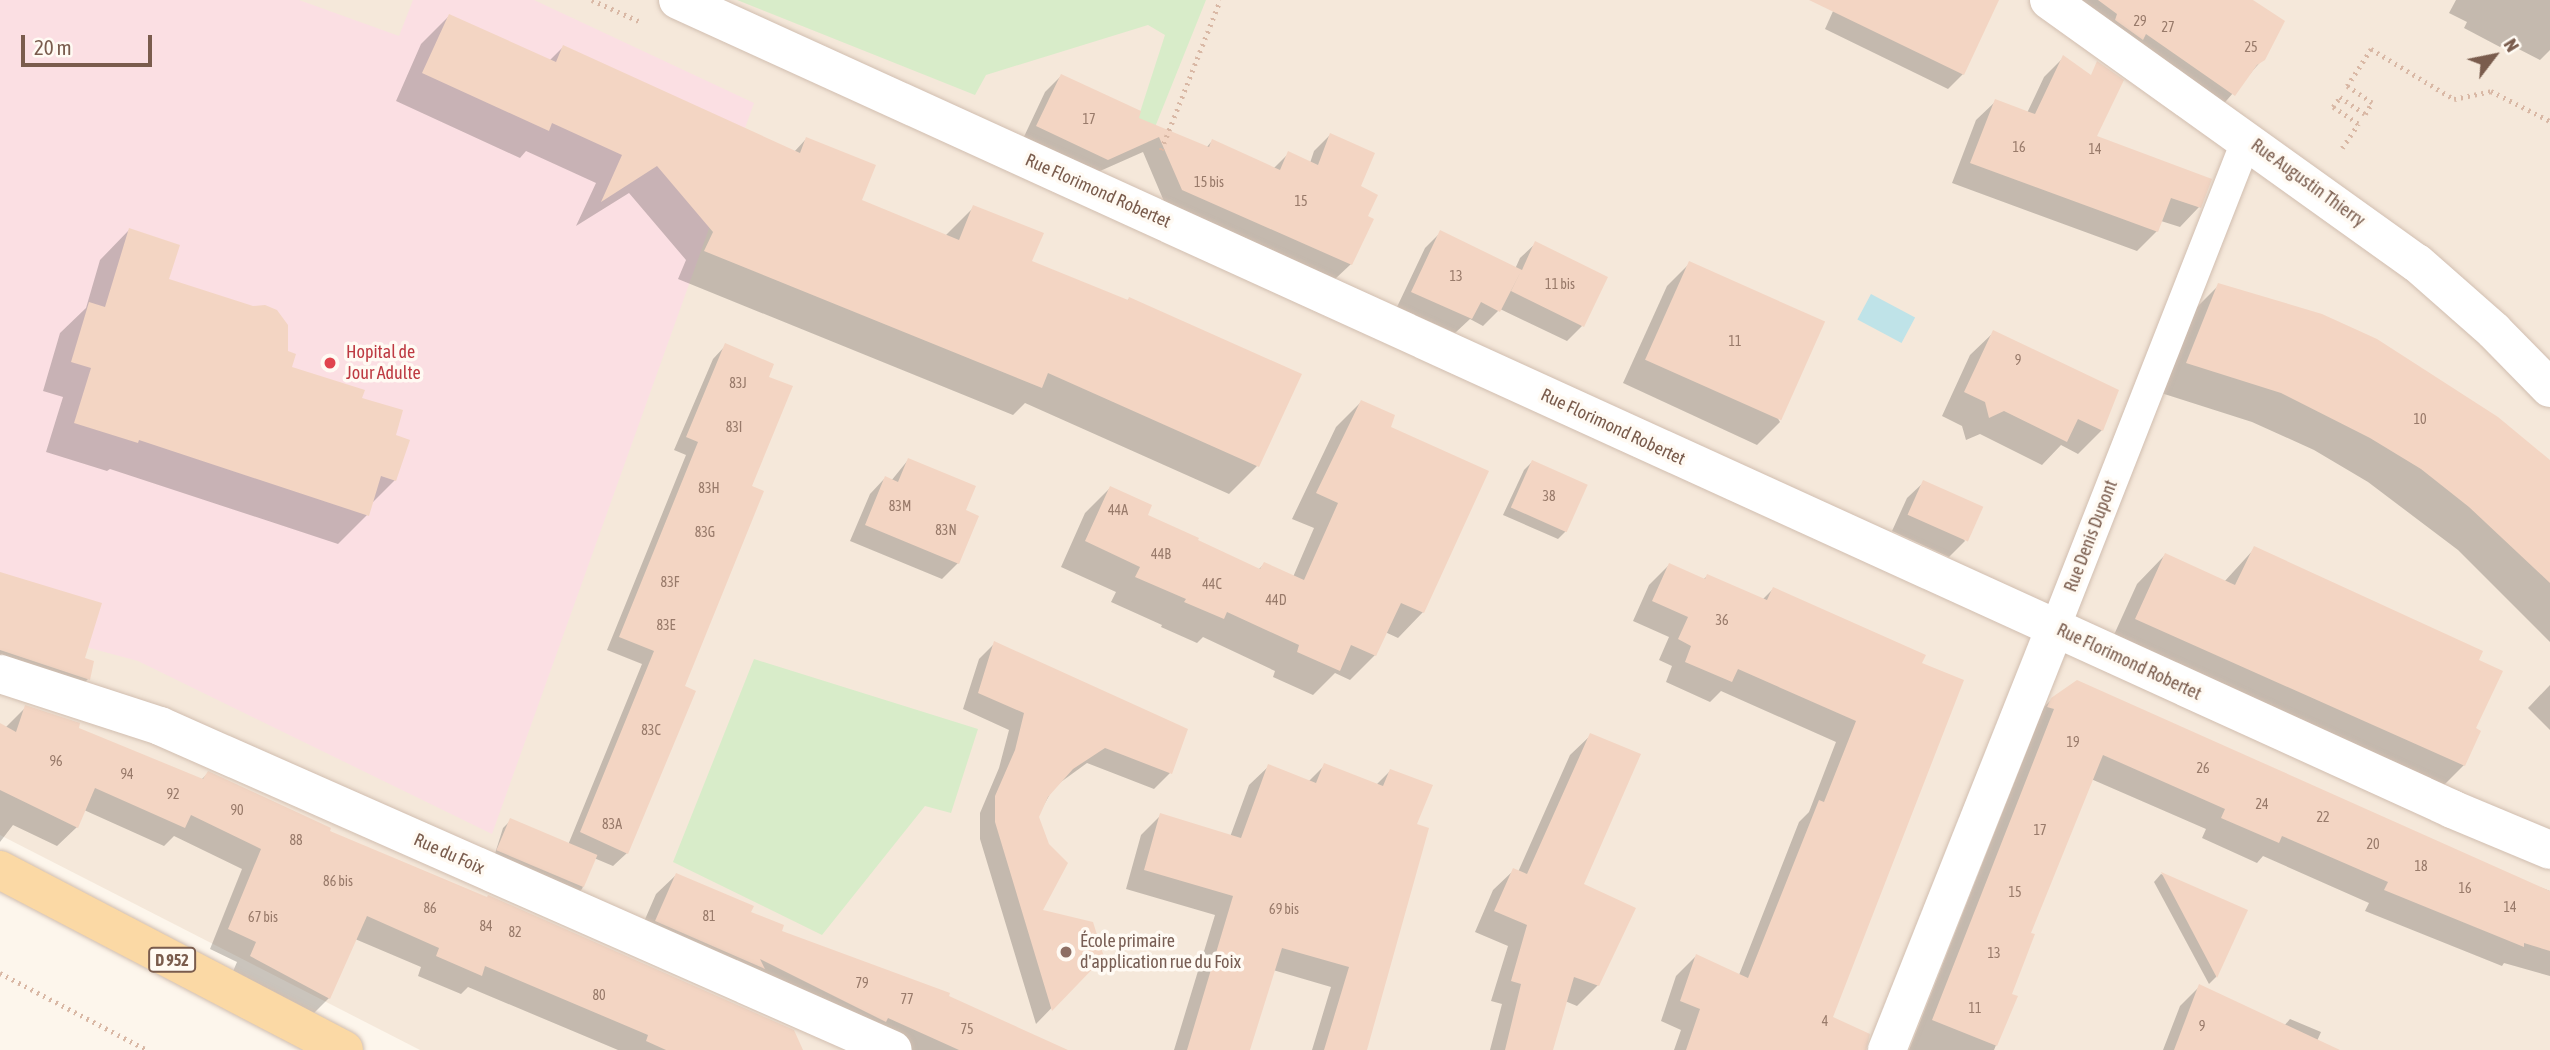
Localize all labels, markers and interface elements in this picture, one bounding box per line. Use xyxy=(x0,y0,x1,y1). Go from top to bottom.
house number: 29 xyxy=(2133,13,2147,29)
house number: 27 xyxy=(2161,19,2175,35)
scale bar xyxy=(24,21,156,65)
north arrow xyxy=(2459,21,2529,91)
text: N xyxy=(2500,34,2524,55)
text: 20 m xyxy=(34,35,72,59)
house number: 25 xyxy=(2244,39,2258,55)
house number: 17 xyxy=(1082,111,1096,127)
street label: Rue Augustin Thierry xyxy=(2247,134,2369,232)
house number: 16 xyxy=(2012,139,2026,155)
house number: 14 xyxy=(2088,141,2102,157)
street label: Rue Florimond Robertet xyxy=(1022,149,1174,233)
house number: 15 bis xyxy=(1194,174,1224,190)
house number: 15 xyxy=(1294,193,1308,209)
house number: 13 xyxy=(1449,268,1463,284)
house number: 11 bis xyxy=(1545,276,1575,292)
house number: 11 xyxy=(1728,333,1742,349)
place label: Hopital de Jour Adulte xyxy=(346,342,421,384)
house number: 9 xyxy=(2015,352,2021,368)
marker: Hopital de Jour Adulte xyxy=(320,353,340,373)
house number: 83J xyxy=(729,375,747,391)
street label: Rue Florimond Robertet xyxy=(1537,384,1689,470)
house number: 10 xyxy=(2413,411,2427,427)
house number: 83I xyxy=(726,419,742,435)
street label: Rue Denis Dupont xyxy=(2060,477,2122,595)
house number: 83H xyxy=(698,480,720,496)
house number: 38 xyxy=(1542,488,1556,504)
house number: 83M xyxy=(889,498,911,514)
house number: 44A xyxy=(1108,502,1128,518)
house number: 83N xyxy=(935,522,957,538)
house number: 83G xyxy=(695,524,715,540)
house number: 44B xyxy=(1151,546,1171,562)
house number: 83F xyxy=(661,574,679,590)
house number: 44C xyxy=(1202,576,1222,592)
house number: 44D xyxy=(1266,592,1286,608)
house number: 36 xyxy=(1715,612,1729,628)
house number: 83E xyxy=(656,617,676,633)
street label: Rue Florimond Robertet xyxy=(2053,619,2205,705)
house number: 83C xyxy=(641,722,661,738)
house number: 19 xyxy=(2066,734,2080,750)
house number: 96 xyxy=(49,753,63,769)
house number: 26 xyxy=(2196,760,2210,776)
house number: 94 xyxy=(120,766,134,782)
house number: 92 xyxy=(166,786,180,802)
house number: 24 xyxy=(2255,796,2269,812)
house number: 90 xyxy=(230,802,244,818)
house number: 22 xyxy=(2316,809,2330,825)
house number: 83A xyxy=(602,816,622,832)
house number: 17 xyxy=(2033,822,2047,838)
street label: Rue du Foix xyxy=(410,829,488,879)
house number: 88 xyxy=(289,832,303,848)
house number: 20 xyxy=(2366,836,2380,852)
house number: 18 xyxy=(2414,858,2428,874)
house number: 86 bis xyxy=(323,873,353,889)
house number: 16 xyxy=(2458,880,2472,896)
house number: 15 xyxy=(2008,884,2022,900)
house number: 14 xyxy=(2503,899,2517,915)
house number: 86 xyxy=(423,900,437,916)
house number: 69 bis xyxy=(1269,901,1299,917)
house number: 81 xyxy=(702,908,716,924)
house number: 67 bis xyxy=(248,909,278,925)
house number: 84 xyxy=(479,918,493,934)
house number: 82 xyxy=(508,924,522,940)
place label: École primaire d'application rue du Foix xyxy=(1080,931,1241,974)
marker: École primaire d'application rue du Foix xyxy=(1058,944,1074,960)
house number: 13 xyxy=(1987,945,2001,961)
road number: D 952 xyxy=(148,948,196,972)
house number: 79 xyxy=(855,975,869,991)
house number: 80 xyxy=(592,987,606,1003)
house number: 77 xyxy=(900,991,914,1007)
house number: 11 xyxy=(1968,1000,1982,1016)
house number: 4 xyxy=(1822,1013,1828,1029)
house number: 9 xyxy=(2199,1018,2205,1034)
house number: 75 xyxy=(960,1021,974,1037)

